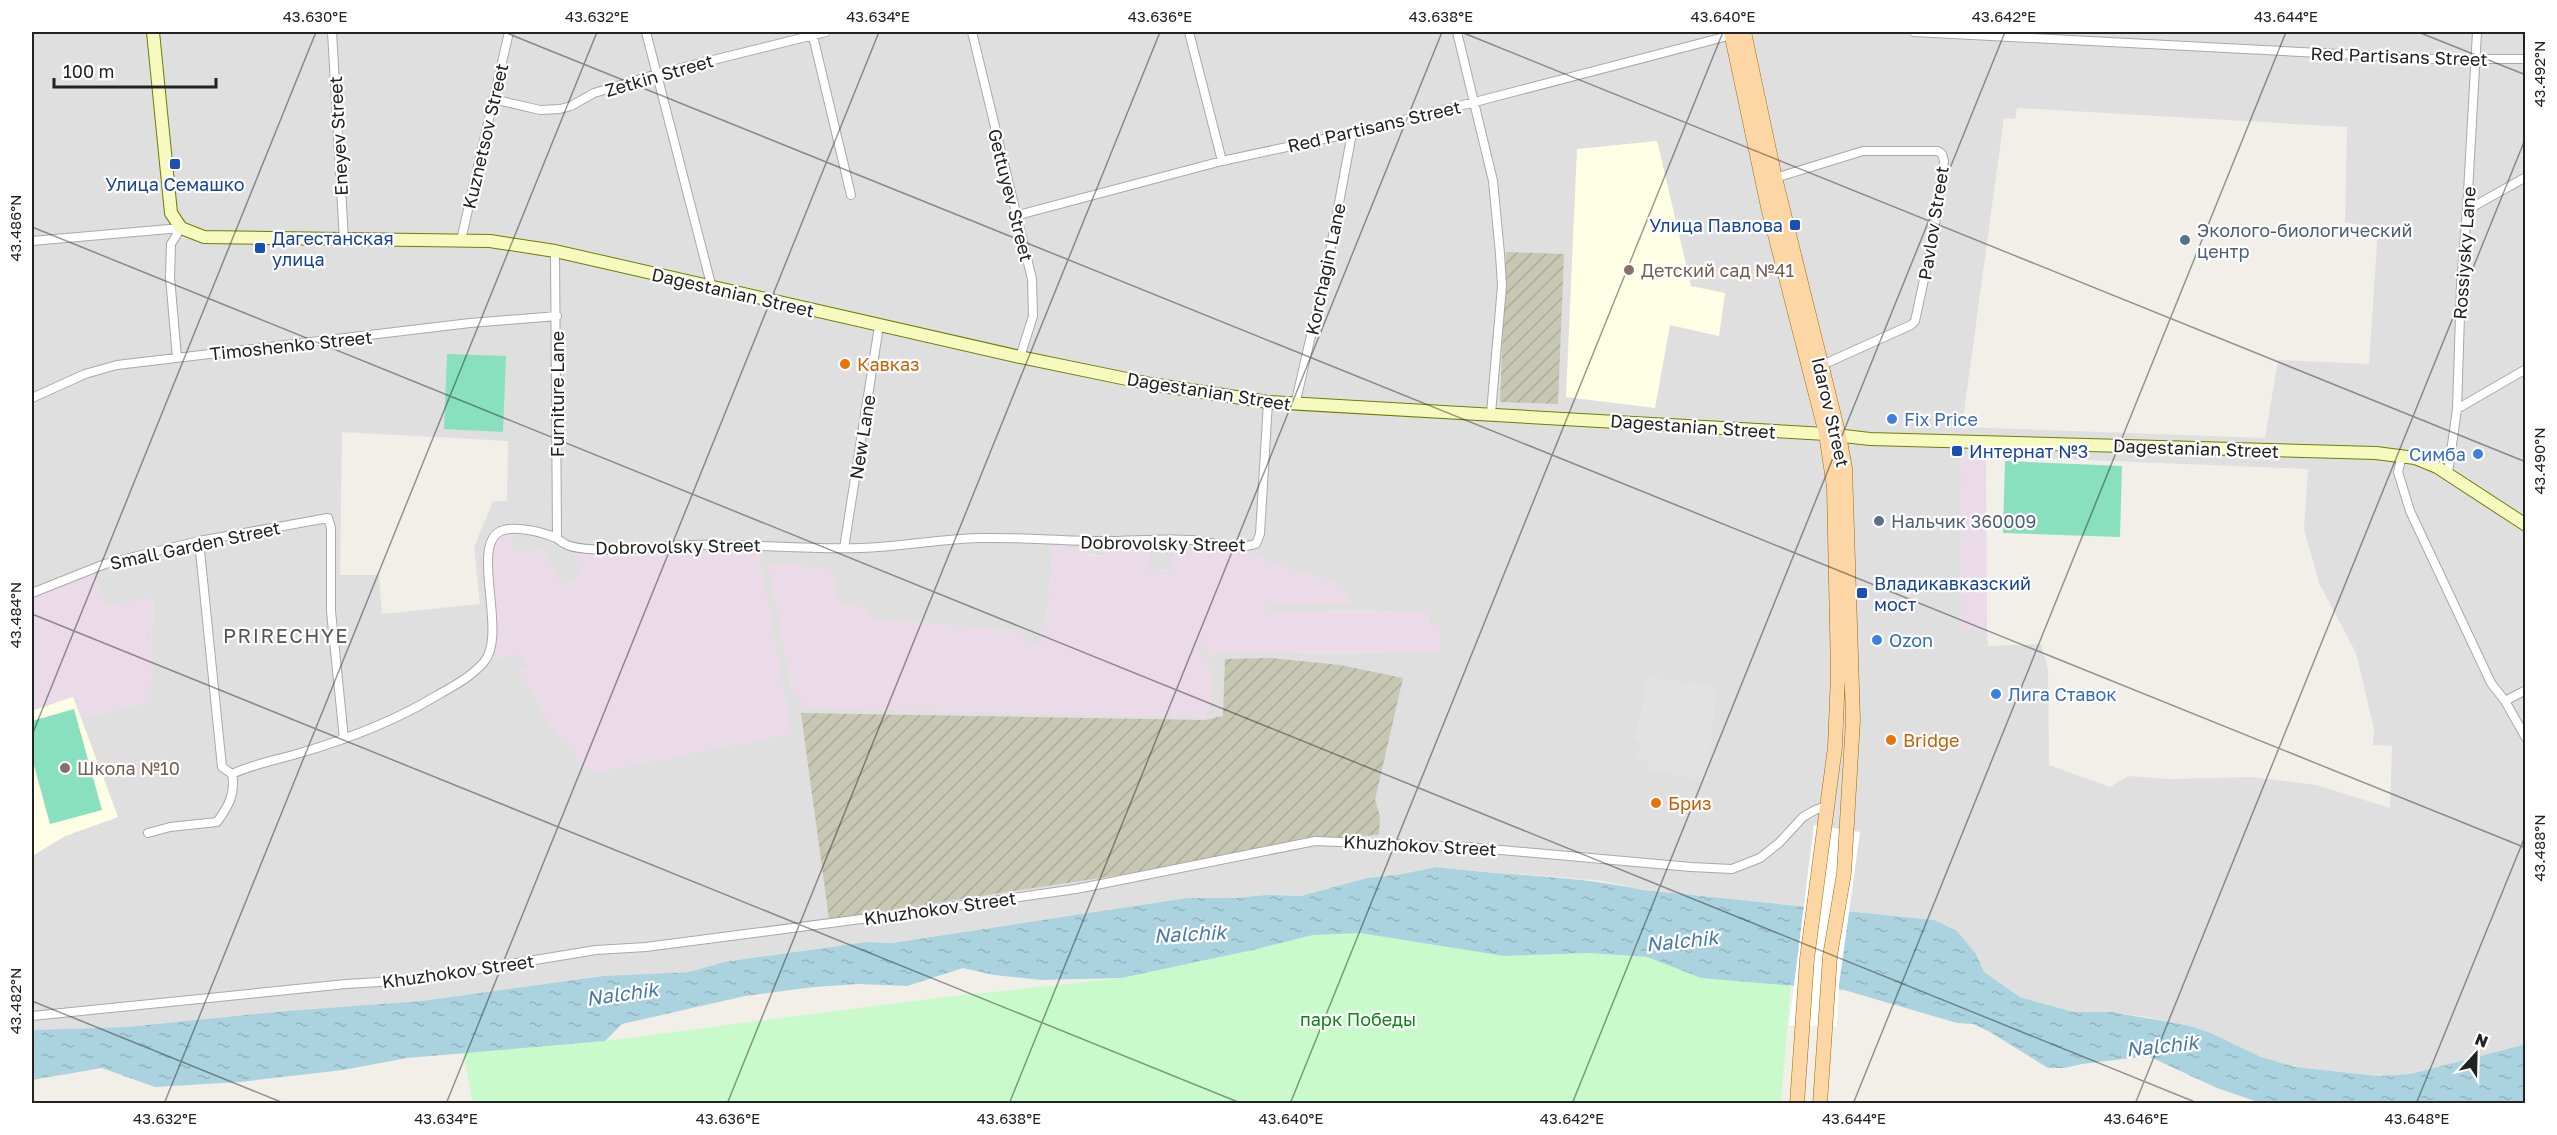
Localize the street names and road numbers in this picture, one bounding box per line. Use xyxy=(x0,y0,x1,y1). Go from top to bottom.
street label: Red Partisans Street xyxy=(2310,42,2488,70)
street label: Zetkin Street xyxy=(602,49,716,101)
street label: Kuznetsov Street xyxy=(458,61,512,211)
street label: Eneyev Street xyxy=(324,76,352,196)
street label: Red Partisans Street xyxy=(1285,95,1463,157)
street label: Gettuyev Street xyxy=(984,126,1038,264)
street label: Pavlov Street xyxy=(1913,164,1953,282)
street label: Rossiysky Lane xyxy=(2448,186,2480,320)
street label: Korchagin Lane xyxy=(1300,201,1350,337)
street label: Dagestanian Street xyxy=(650,263,816,321)
street label: Timoshenko Street xyxy=(209,326,373,364)
street label: Furniture Lane xyxy=(546,331,568,457)
street label: Idarov Street xyxy=(1808,355,1854,469)
street label: Dagestanian Street xyxy=(1125,367,1293,415)
street label: New Lane xyxy=(844,393,880,481)
street label: Dagestanian Street xyxy=(1609,409,1777,443)
street label: Dagestanian Street xyxy=(2113,434,2279,462)
street label: Small Garden Street xyxy=(108,516,282,574)
street label: Dobrovolsky Street xyxy=(1080,531,1246,555)
street label: Dobrovolsky Street xyxy=(595,534,761,558)
street label: Khuzhokov Street xyxy=(1343,830,1497,860)
street label: Khuzhokov Street xyxy=(862,886,1018,930)
street label: Khuzhokov Street xyxy=(380,949,536,993)

